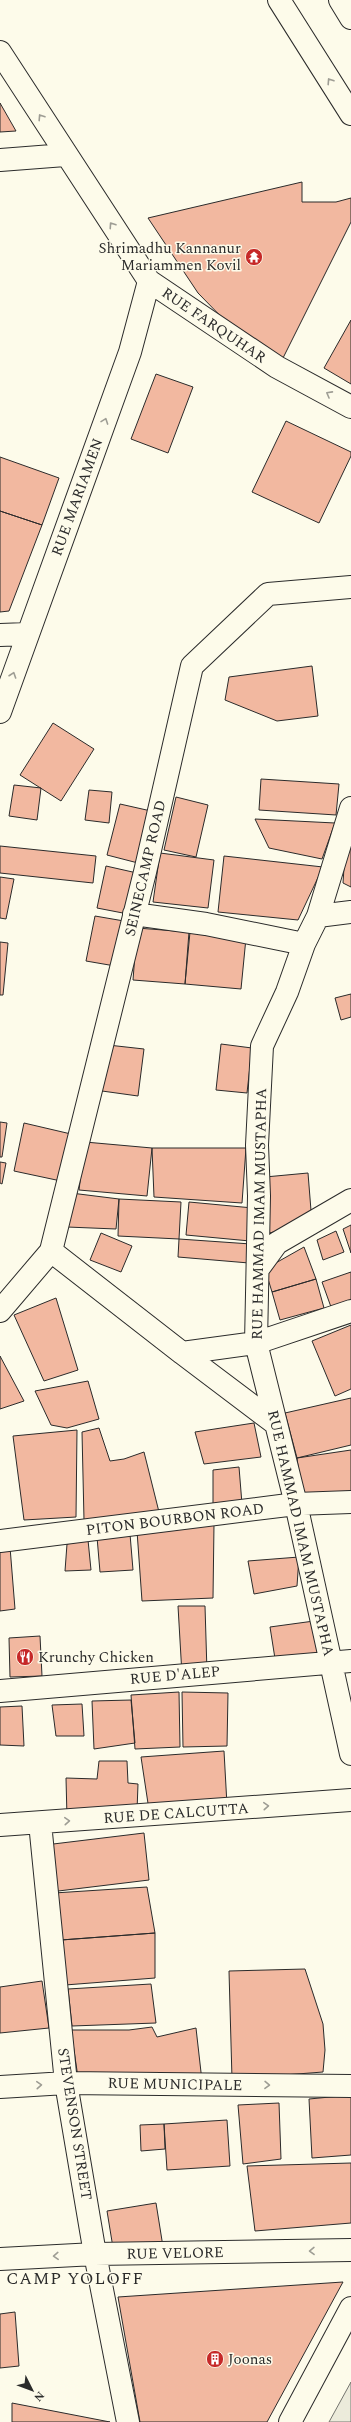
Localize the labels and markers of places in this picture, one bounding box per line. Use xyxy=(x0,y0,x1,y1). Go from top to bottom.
place label: Shrimadhu Kannanur Mariammen Kovil xyxy=(99,237,241,277)
temple icon: Shrimadhu Kannanur Mariammen Kovil xyxy=(244,247,264,267)
place label: Krunchy Chicken xyxy=(38,1646,154,1669)
restaurant icon: Krunchy Chicken xyxy=(15,1647,35,1667)
place label: Joonas xyxy=(228,2348,272,2371)
building icon: Joonas xyxy=(205,2349,225,2369)

